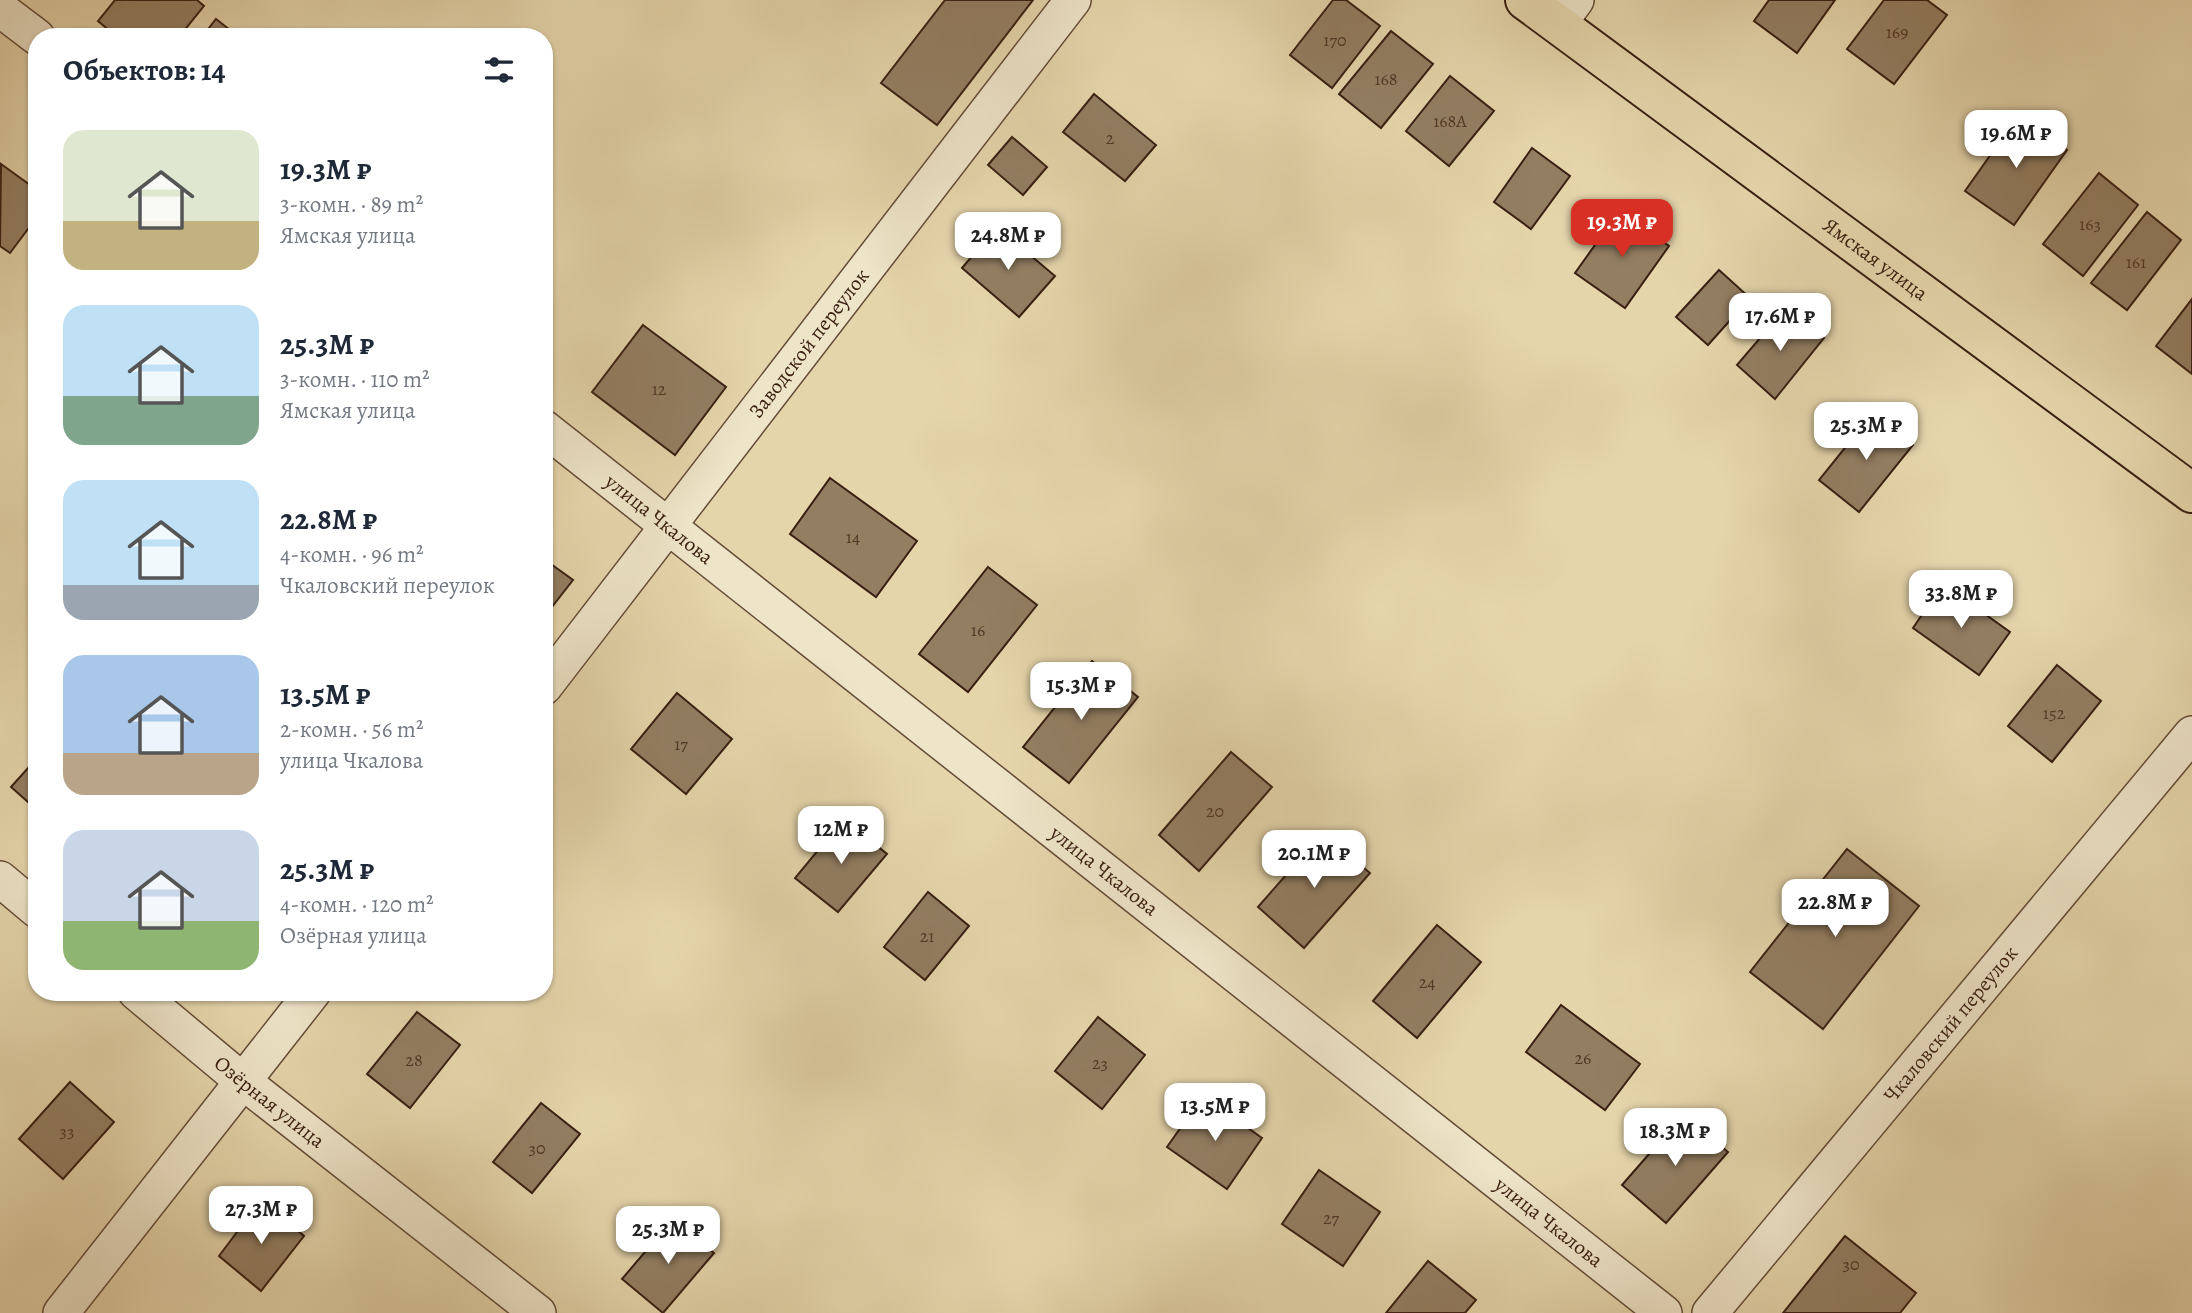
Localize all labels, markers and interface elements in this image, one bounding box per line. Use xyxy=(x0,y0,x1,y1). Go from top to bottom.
house number: 169 xyxy=(1886,20,1908,44)
house number: 170 xyxy=(1323,28,1347,52)
text: Объектов: 14 xyxy=(63,50,225,90)
icon: filters xyxy=(480,51,518,89)
house number: 168 xyxy=(1374,67,1398,91)
house number: 168А xyxy=(1433,109,1467,133)
pin: 19.6M ₽ xyxy=(1951,110,2081,170)
text: 19.6M ₽ xyxy=(1981,117,2051,148)
house number: 2 xyxy=(1106,126,1115,150)
text: 19.3M ₽ xyxy=(280,149,371,189)
icon: home xyxy=(119,158,203,242)
text: 3-комн. · 89 m² xyxy=(280,189,423,220)
pin: 19.3M ₽ xyxy=(1557,200,1687,259)
text: 19.3M ₽ xyxy=(1587,206,1657,237)
street label: Ямская улица xyxy=(1817,211,1934,307)
pin: 24.8M ₽ xyxy=(943,212,1073,272)
house number: 163 xyxy=(2079,212,2101,236)
text: 24.8M ₽ xyxy=(971,219,1045,250)
text: Ямская улица xyxy=(280,220,416,251)
house number: 161 xyxy=(2126,250,2146,274)
street label: Заводской переулок xyxy=(742,262,875,424)
pin: 17.6M ₽ xyxy=(1715,294,1845,353)
text: 17.6M ₽ xyxy=(1745,300,1815,331)
text: 25.3M ₽ xyxy=(280,324,374,364)
icon: home xyxy=(119,333,203,417)
text: 3-комн. · 110 m² xyxy=(280,364,430,395)
house number: 12 xyxy=(652,377,667,401)
text: Ямская улица xyxy=(280,395,416,426)
pin: 25.3M ₽ xyxy=(1801,402,1931,462)
text: 25.3M ₽ xyxy=(1830,409,1902,440)
street label: улица Чкалова xyxy=(598,467,720,571)
text: 22.8M ₽ xyxy=(280,499,377,539)
icon: home xyxy=(119,508,203,592)
house number: 14 xyxy=(846,525,860,549)
text: 4-комн. · 96 m² xyxy=(280,539,424,570)
text: Чкаловский переулок xyxy=(280,570,495,601)
pin: 33.8M ₽ xyxy=(1896,570,2026,630)
text: 33.8M ₽ xyxy=(1925,577,1997,608)
house number: 16 xyxy=(971,618,985,642)
pin: 15.3M ₽ xyxy=(1016,662,1146,722)
text: 15.3M ₽ xyxy=(1046,669,1116,700)
text: 13.5M ₽ xyxy=(280,674,370,714)
icon: home xyxy=(119,683,203,767)
house number: 152 xyxy=(2043,701,2066,725)
text: 2-комн. · 56 m² xyxy=(280,714,424,745)
house number: 17 xyxy=(674,732,688,756)
text: улица Чкалова xyxy=(280,745,423,776)
house number: 20 xyxy=(1206,799,1224,823)
pin: 12M ₽ xyxy=(792,806,890,866)
text: 12M ₽ xyxy=(814,813,868,844)
street label: улица Чкалова xyxy=(1043,818,1165,922)
pin: 20.1M ₽ xyxy=(1249,830,1379,890)
text: 20.1M ₽ xyxy=(1278,837,1350,868)
text: 25.3M ₽ xyxy=(280,849,374,889)
icon: home xyxy=(119,858,203,942)
pin: 22.8M ₽ xyxy=(1770,880,1900,939)
text: 22.8M ₽ xyxy=(1798,886,1872,917)
text: 4-комн. · 120 m² xyxy=(280,889,434,920)
text: Озёрная улица xyxy=(280,920,427,951)
house number: 21 xyxy=(920,924,934,948)
street label: Чкаловский переулок xyxy=(1877,940,2024,1108)
house number: 24 xyxy=(1419,970,1435,994)
house number: 26 xyxy=(1575,1046,1591,1070)
house number: 28 xyxy=(405,1048,423,1072)
street label: Озёрная улица xyxy=(208,1049,331,1155)
house number: 23 xyxy=(1092,1051,1108,1075)
pin: 13.5M ₽ xyxy=(1150,1084,1280,1143)
text: 13.5M ₽ xyxy=(1180,1090,1250,1121)
pin: 18.3M ₽ xyxy=(1610,1108,1740,1168)
text: 18.3M ₽ xyxy=(1640,1115,1710,1146)
house number: 33 xyxy=(60,1119,74,1143)
house number: 30 xyxy=(528,1136,546,1160)
street label: улица Чкалова xyxy=(1488,1170,1609,1274)
pin: 27.3M ₽ xyxy=(196,1186,326,1246)
text: 27.3M ₽ xyxy=(225,1193,297,1224)
pin: 25.3M ₽ xyxy=(603,1206,733,1266)
house number: 27 xyxy=(1323,1206,1339,1230)
text: 25.3M ₽ xyxy=(632,1213,704,1244)
house number: 30 xyxy=(1842,1252,1860,1276)

